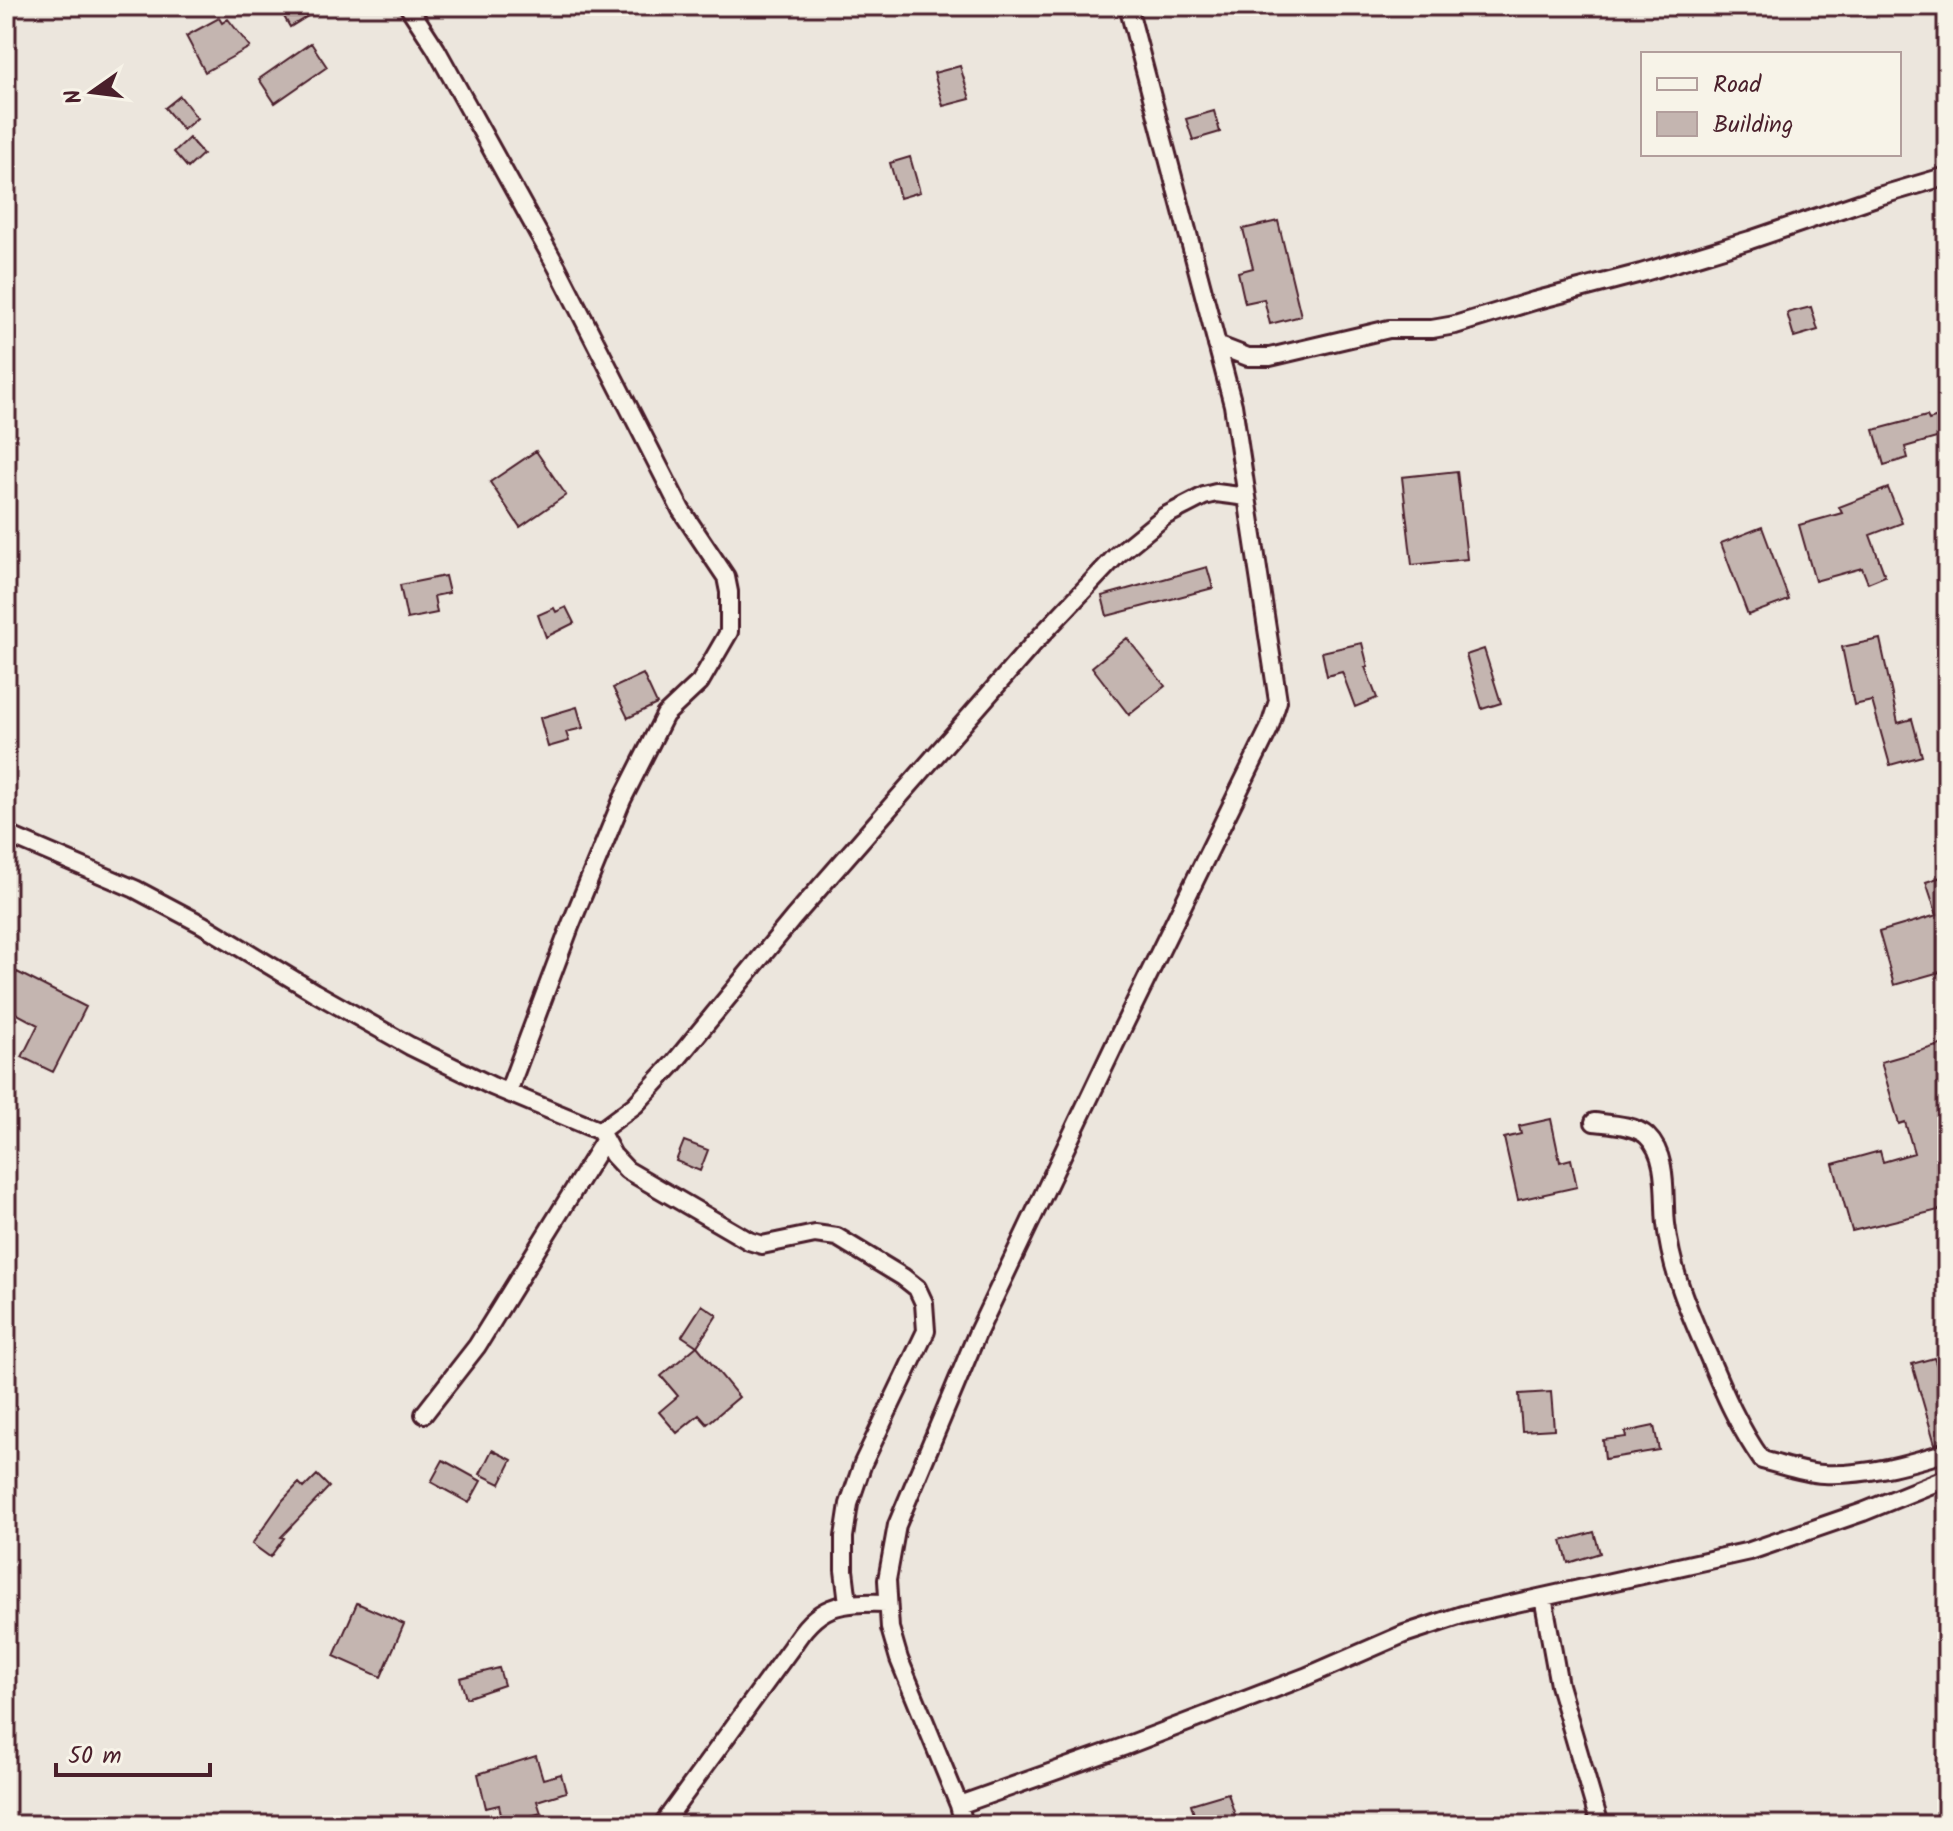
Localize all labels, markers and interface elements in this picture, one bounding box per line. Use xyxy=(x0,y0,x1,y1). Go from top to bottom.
north arrow xyxy=(52,52,132,132)
legend xyxy=(1641,52,1901,156)
text: Road xyxy=(1713,66,1762,105)
text: N xyxy=(56,85,94,107)
text: Building xyxy=(1713,106,1793,145)
scale bar xyxy=(56,1727,210,1777)
text: 50 m xyxy=(68,1737,122,1776)

